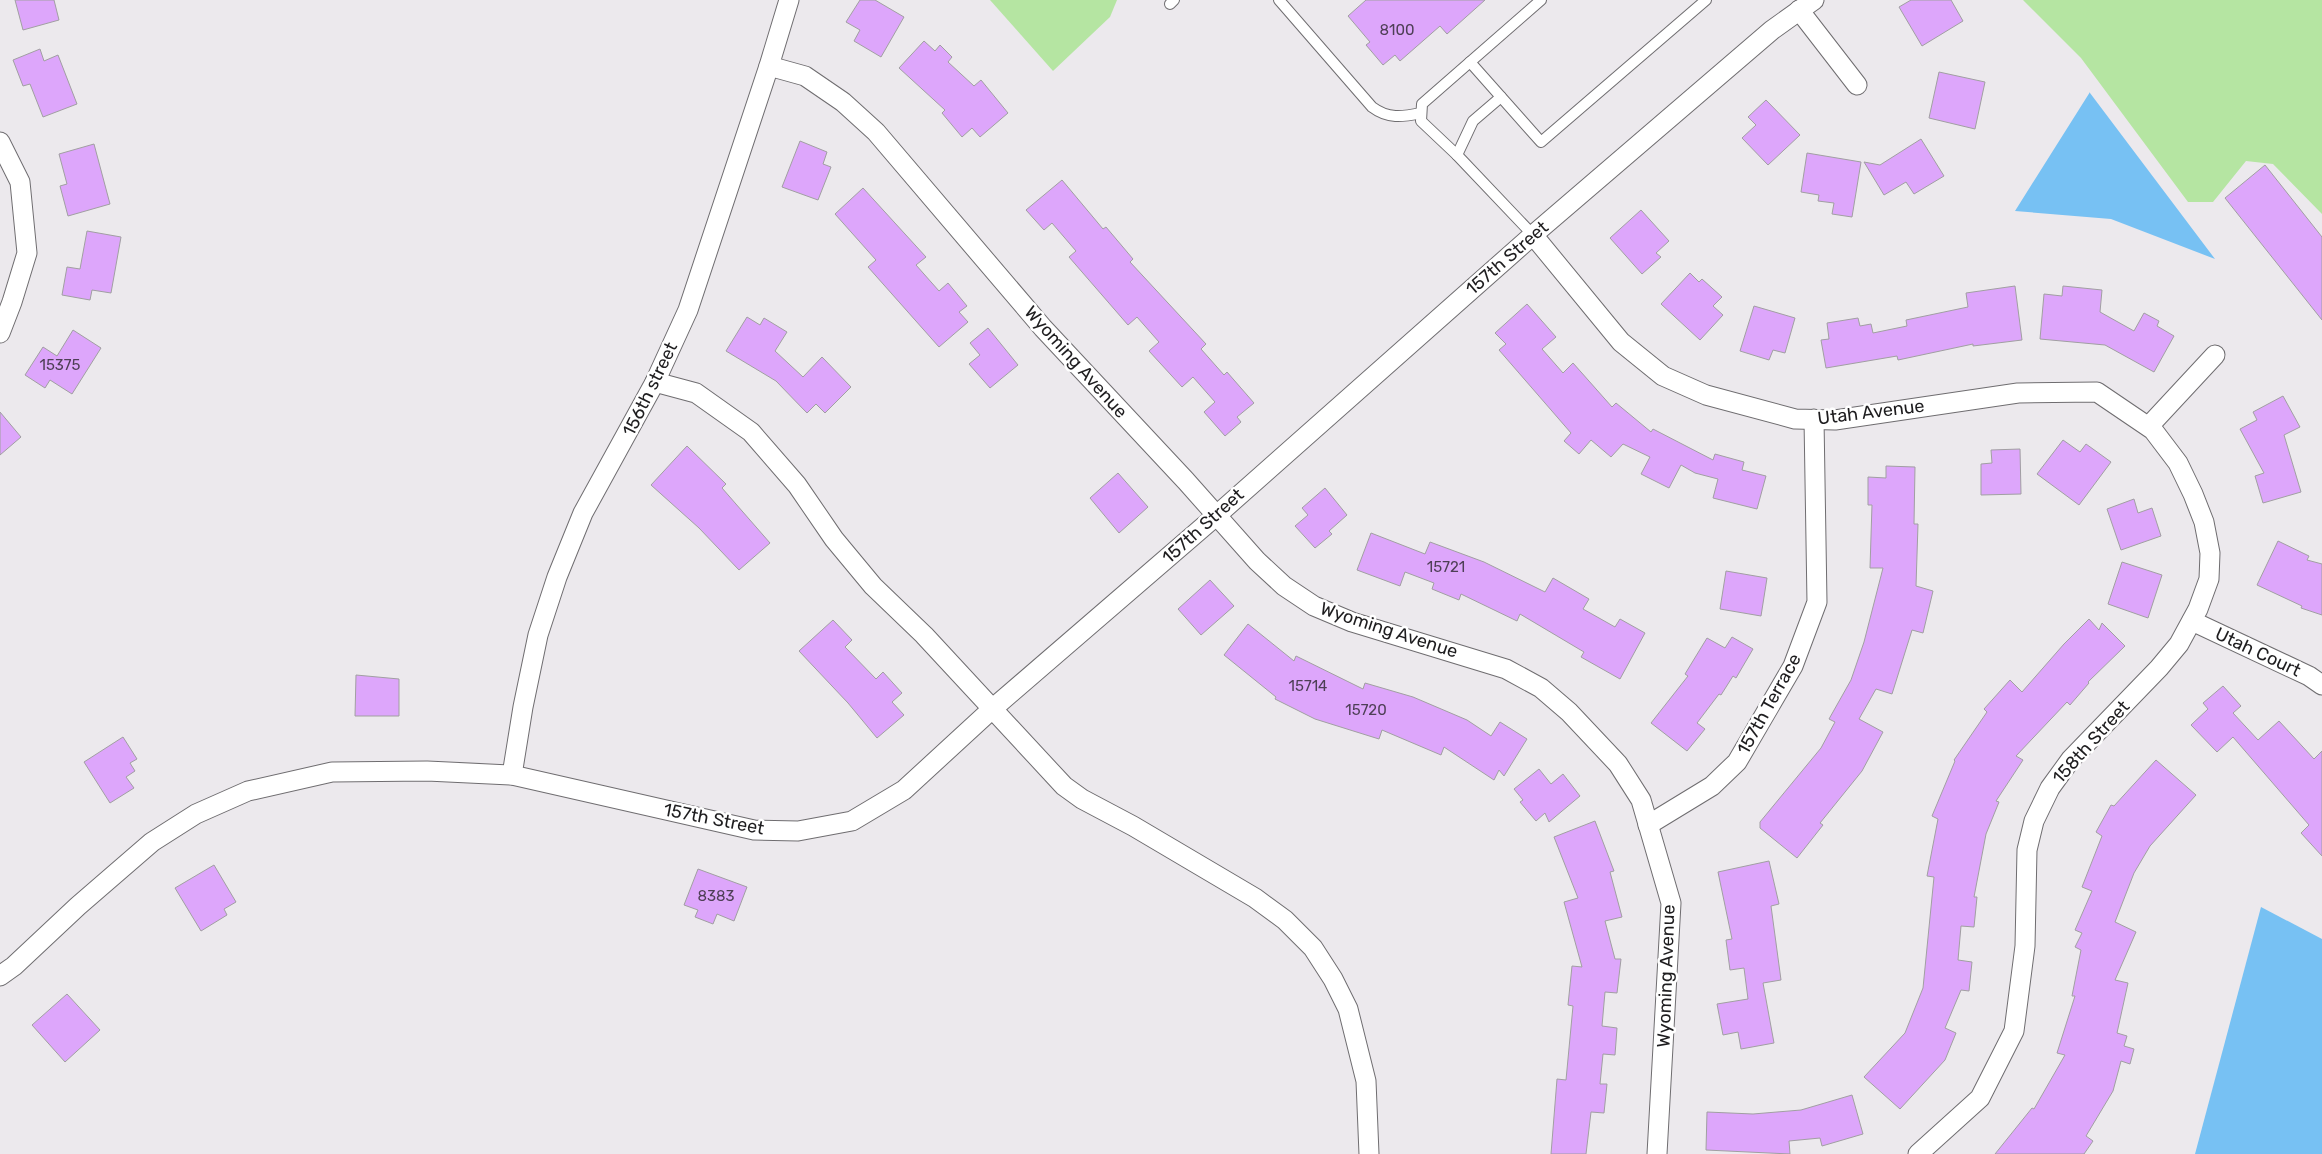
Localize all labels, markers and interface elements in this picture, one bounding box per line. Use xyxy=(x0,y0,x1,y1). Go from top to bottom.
house number: 8100 xyxy=(1379,21,1415,39)
street label: 157th Street xyxy=(1461,216,1553,300)
street label: Wyoming Avenue xyxy=(1020,301,1132,423)
street label: 156th street xyxy=(618,338,682,440)
house number: 15375 xyxy=(40,356,81,374)
street label: Utah Avenue xyxy=(1816,395,1926,429)
street label: 157th Street xyxy=(1158,484,1248,568)
house number: 15721 xyxy=(1427,558,1465,576)
street label: Wyoming Avenue xyxy=(1317,597,1461,663)
street label: Utah Court xyxy=(2212,623,2304,681)
street label: 157th Terrace xyxy=(1732,650,1806,758)
house number: 15714 xyxy=(1289,677,1327,695)
street label: 158th Street xyxy=(2048,696,2134,788)
house number: 15720 xyxy=(1345,701,1387,719)
street label: 157th Street xyxy=(662,798,766,840)
house number: 8383 xyxy=(697,887,735,905)
street label: Wyoming Avenue xyxy=(1653,904,1679,1048)

